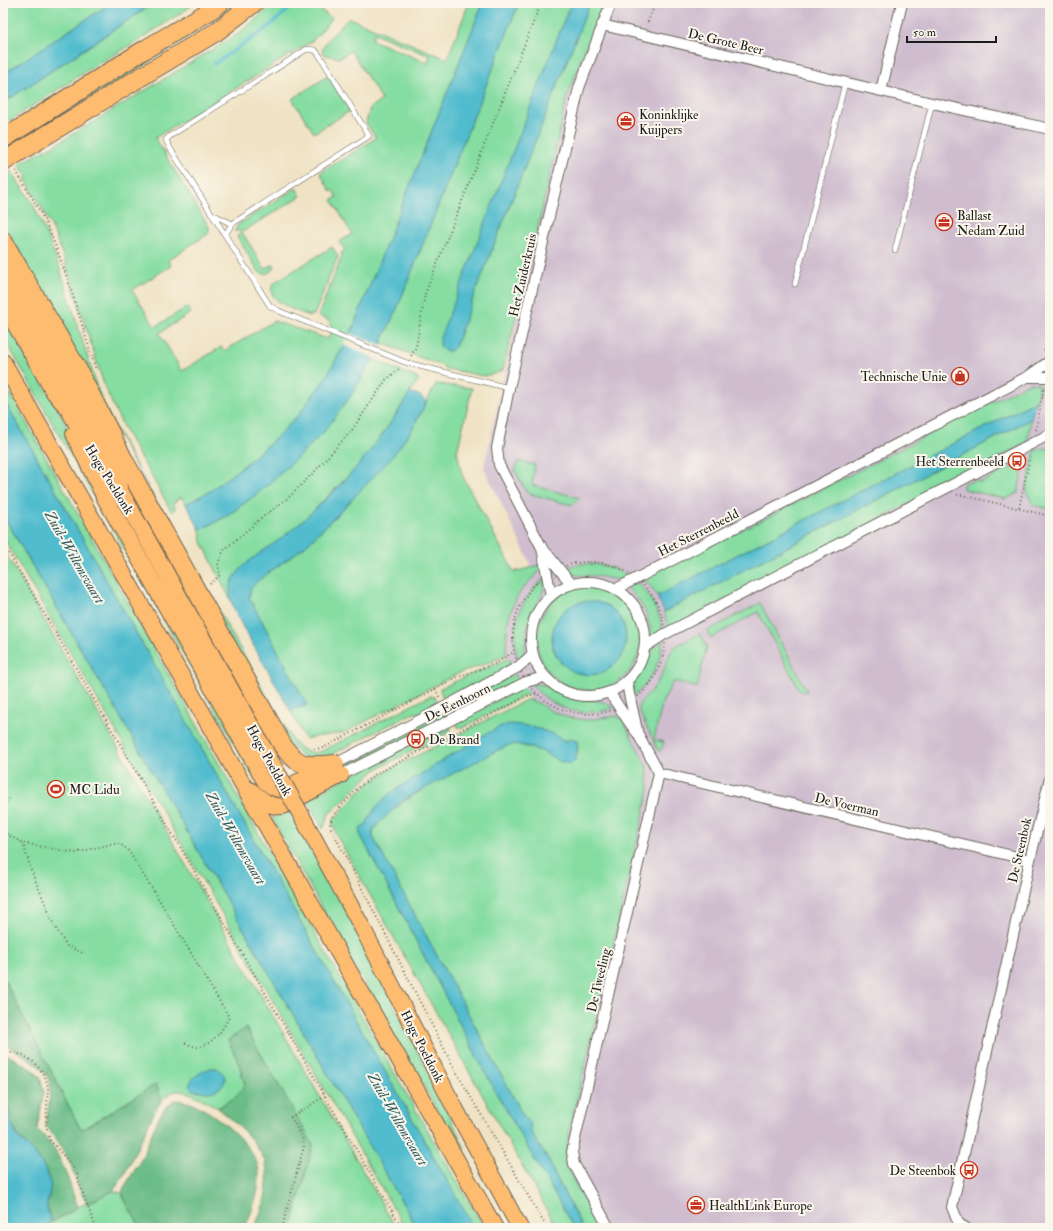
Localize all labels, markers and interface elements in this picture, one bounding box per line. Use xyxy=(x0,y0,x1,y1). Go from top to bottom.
scale bar xyxy=(907,18,996,44)
street label: De Grote Beer xyxy=(686,25,765,59)
text: 50 m xyxy=(913,25,937,40)
place label: Koninklijke Kuijpers xyxy=(639,107,699,139)
office icon: Koninklijke Kuijpers xyxy=(616,111,636,131)
place label: Ballast Nedam Zuid xyxy=(957,208,1025,239)
office icon: Ballast Nedam Zuid xyxy=(934,212,954,232)
street label: Het Zuiderkruis xyxy=(506,231,540,318)
shop icon: Technische Unie xyxy=(950,366,970,386)
place label: Technische Unie xyxy=(861,369,948,385)
street label: Hoge Poeldonk xyxy=(81,442,137,518)
bus stop icon: Het Sterrenbeeld xyxy=(1007,451,1027,471)
place label: Het Sterrenbeeld xyxy=(916,454,1005,470)
street label: Het Sterrenbeeld xyxy=(655,505,742,560)
water label: Zuid-Willemsvaart xyxy=(41,507,109,608)
street label: De Eenhoorn xyxy=(422,680,493,726)
street label: Hoge Poeldonk xyxy=(243,722,296,800)
bus stop icon: De Brand xyxy=(406,729,426,749)
place label: De Brand xyxy=(429,732,480,748)
sports icon: MC Lidu xyxy=(46,779,66,799)
place label: MC Lidu xyxy=(69,782,120,798)
water label: Zuid-Willemsvaart xyxy=(202,788,270,889)
street label: De Voerman xyxy=(813,790,881,820)
street label: De Steenbok xyxy=(1005,815,1035,884)
street label: De Tweeling xyxy=(584,946,614,1014)
street label: Hoge Poeldonk xyxy=(397,1008,448,1086)
water label: Zuid-Willemsvaart xyxy=(364,1069,432,1170)
bus stop icon: De Steenbok xyxy=(959,1160,979,1180)
place label: De Steenbok xyxy=(889,1163,957,1179)
office icon: HealthLink Europe xyxy=(686,1195,706,1215)
place label: HealthLink Europe xyxy=(709,1198,813,1215)

